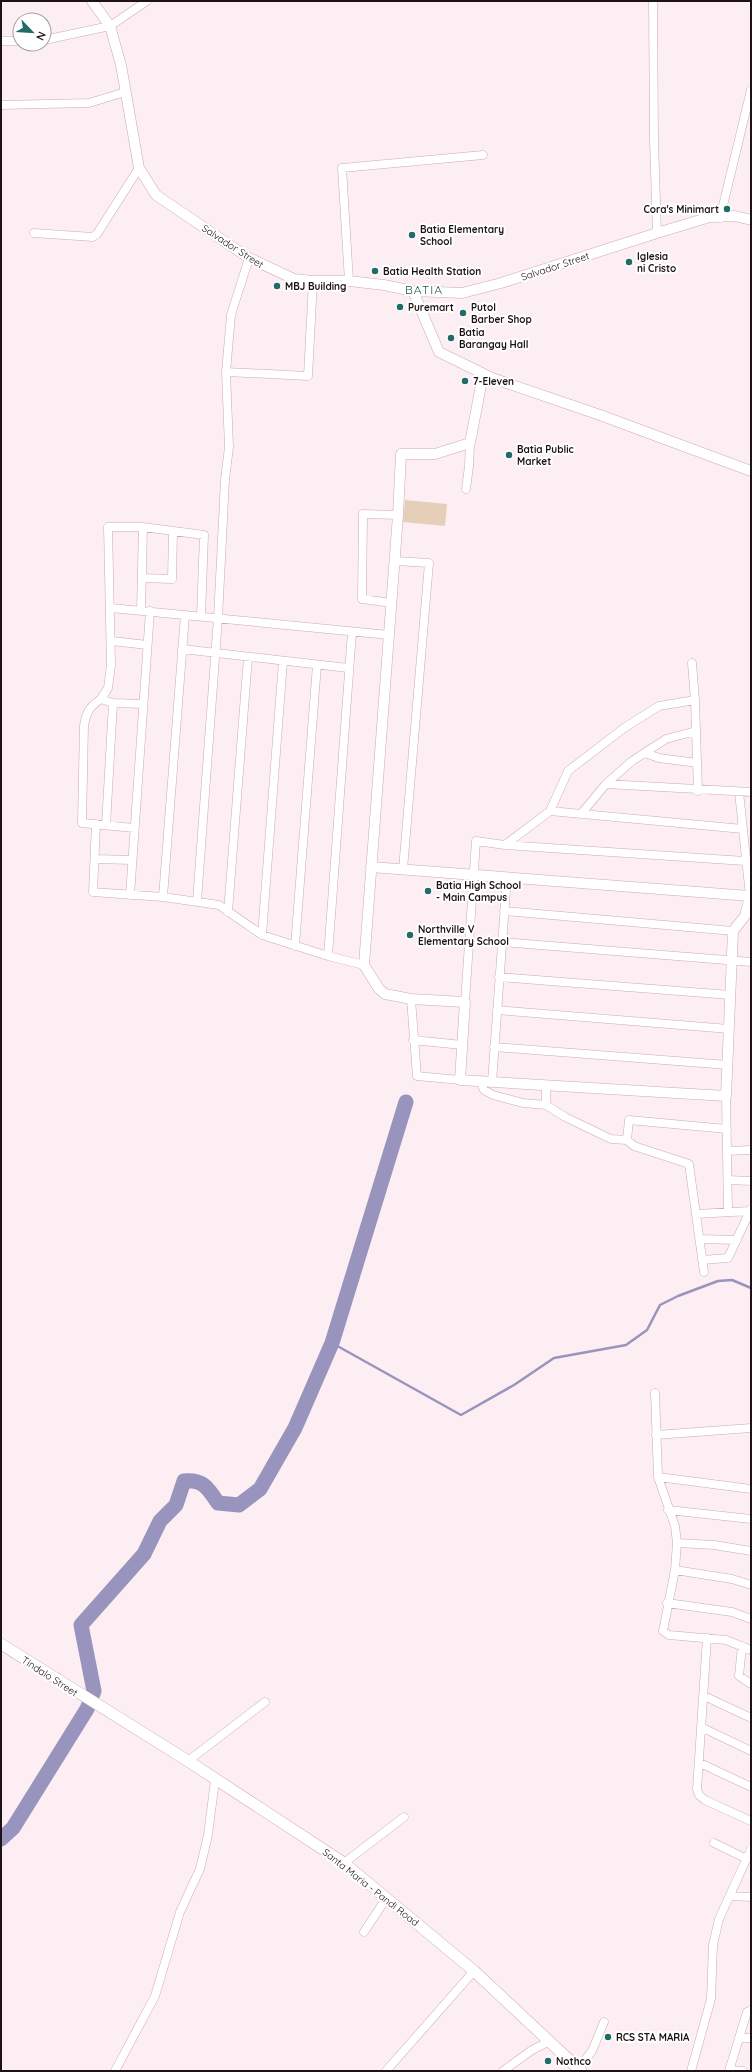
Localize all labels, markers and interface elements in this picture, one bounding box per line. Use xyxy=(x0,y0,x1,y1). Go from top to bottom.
north arrow xyxy=(12,12,52,52)
text: N xyxy=(33,30,49,43)
place label: Cora's Minimart xyxy=(643,203,719,216)
marker: Cora's Minimart xyxy=(722,204,732,214)
street label: Salvador Street xyxy=(199,222,267,272)
place label: Batia Elementary School xyxy=(420,223,504,248)
marker: Batia Elementary School xyxy=(407,230,417,240)
street label: Salvador Street xyxy=(519,249,592,284)
place label: Iglesia ni Cristo xyxy=(637,250,676,275)
marker: Iglesia ni Cristo xyxy=(624,257,634,267)
place label: Batia Health Station xyxy=(383,265,481,278)
marker: Batia Health Station xyxy=(370,266,380,276)
place label: MBJ Building xyxy=(285,280,346,293)
marker: MBJ Building xyxy=(272,281,282,291)
district label: BATIA xyxy=(405,282,443,297)
place label: Puremart xyxy=(408,301,454,314)
place label: Putol Barber Shop xyxy=(471,301,532,326)
marker: Puremart xyxy=(395,302,405,312)
marker: Putol Barber Shop xyxy=(458,308,468,318)
place label: Batia Barangay Hall xyxy=(459,326,528,351)
marker: Batia Barangay Hall xyxy=(446,333,456,343)
place label: 7-Eleven xyxy=(473,375,514,388)
marker: 7-Eleven xyxy=(460,376,470,386)
place label: Batia Public Market xyxy=(517,443,574,468)
marker: Batia Public Market xyxy=(504,450,514,460)
place label: Batia High School - Main Campus xyxy=(436,879,521,904)
marker: Batia High School - Main Campus xyxy=(423,886,433,896)
place label: Northville V Elementary School xyxy=(418,923,509,948)
marker: Northville V Elementary School xyxy=(405,930,415,940)
street label: Tindalo Street xyxy=(19,1653,81,1700)
street label: Santa Maria - Pandi Road xyxy=(320,1846,422,1929)
place label: RCS STA MARIA xyxy=(616,2031,690,2044)
marker: RCS STA MARIA xyxy=(603,2032,613,2042)
place label: Nothco xyxy=(556,2055,591,2068)
marker: Nothco xyxy=(543,2056,553,2066)

